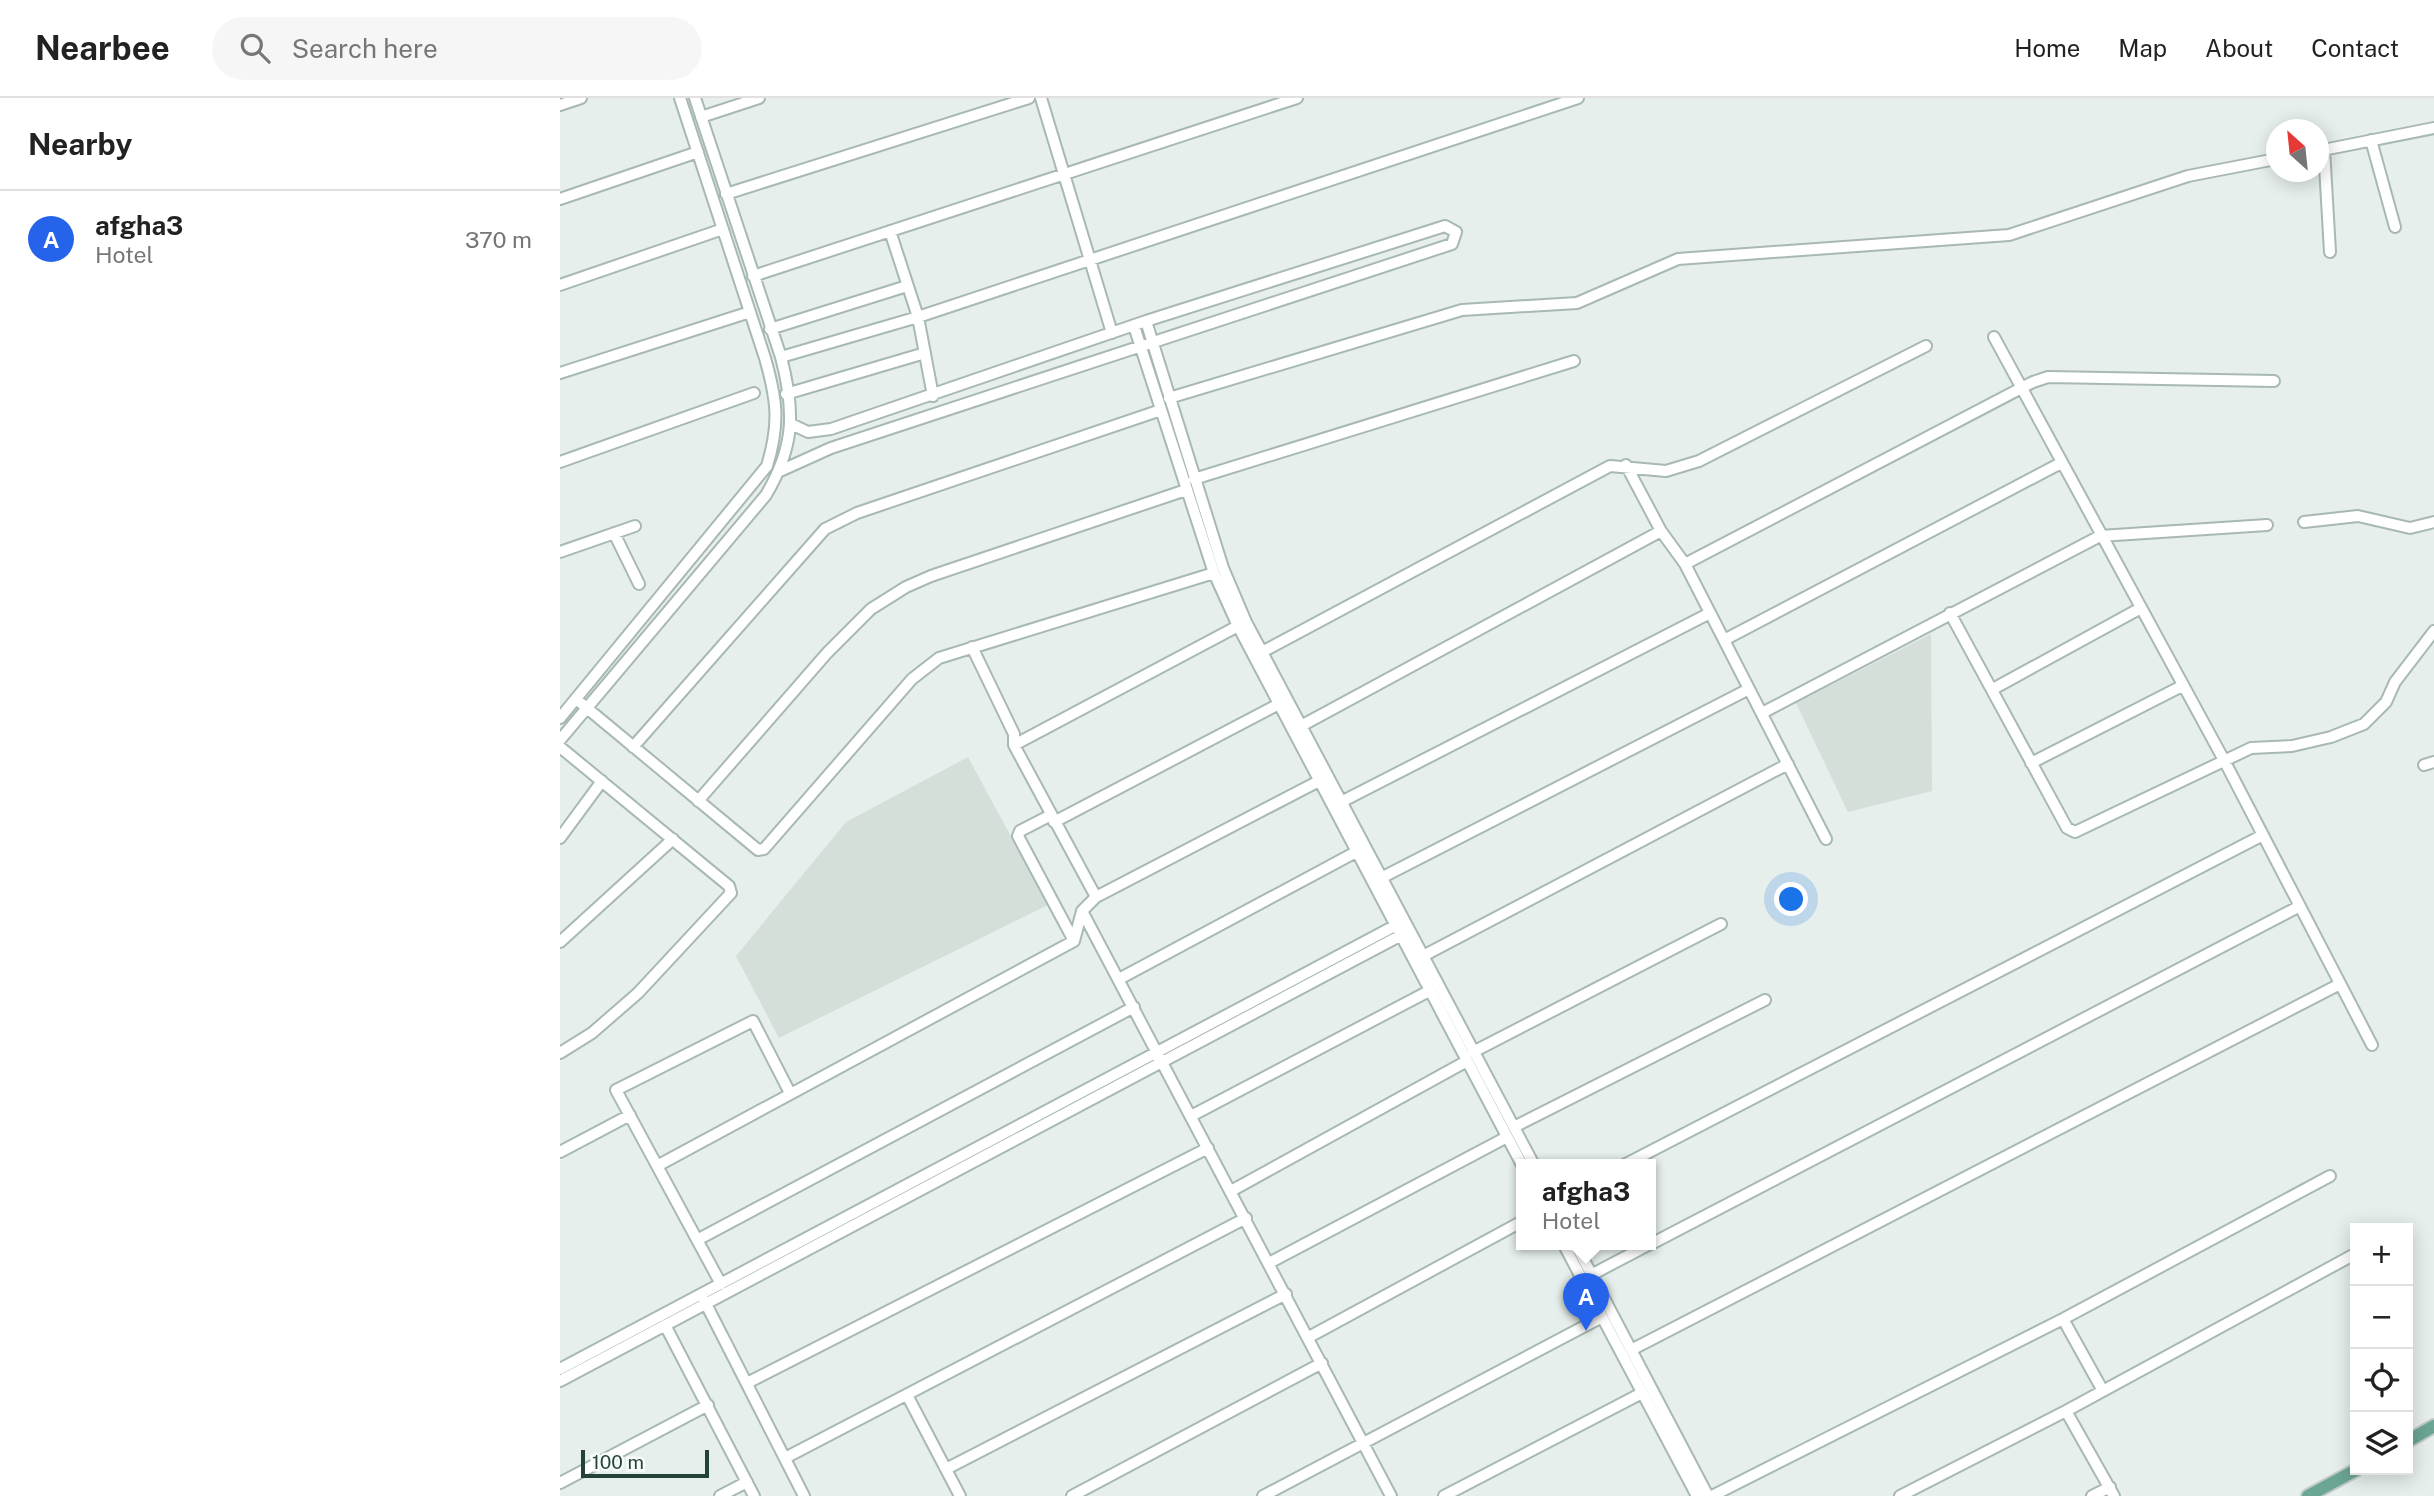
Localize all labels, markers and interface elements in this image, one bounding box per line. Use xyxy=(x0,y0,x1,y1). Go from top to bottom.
search box xyxy=(212,17,702,80)
text: Nearbee xyxy=(35,29,170,67)
icon: search xyxy=(236,29,274,67)
text: Search here xyxy=(292,33,438,64)
text: Home xyxy=(2014,34,2080,62)
text: Map xyxy=(2118,34,2167,62)
text: About xyxy=(2205,34,2273,62)
text: Contact xyxy=(2311,34,2399,62)
north arrow xyxy=(2266,119,2329,182)
text: Nearby xyxy=(28,126,132,162)
text: afgha3 xyxy=(95,210,183,241)
text: A xyxy=(43,226,59,253)
text: 370 m xyxy=(465,226,532,253)
text: Hotel xyxy=(95,241,154,268)
your location xyxy=(1774,882,1808,916)
popup xyxy=(1516,1159,1656,1250)
text: afgha3 xyxy=(1542,1176,1630,1207)
text: Hotel xyxy=(1542,1207,1600,1234)
map controls xyxy=(2350,1223,2413,1475)
button: + xyxy=(2350,1223,2413,1286)
pin: A xyxy=(1563,1273,1609,1331)
button: − xyxy=(2350,1286,2413,1349)
button: locate xyxy=(2350,1349,2413,1412)
button: layers xyxy=(2350,1412,2413,1475)
scale bar xyxy=(581,1447,709,1479)
text: 100 m xyxy=(592,1451,644,1473)

